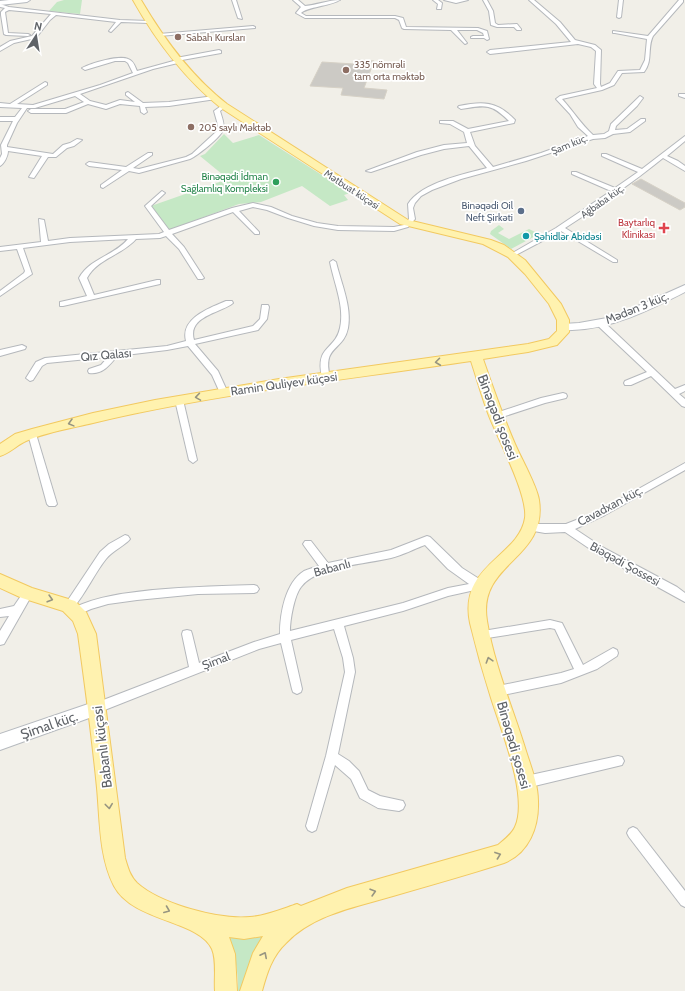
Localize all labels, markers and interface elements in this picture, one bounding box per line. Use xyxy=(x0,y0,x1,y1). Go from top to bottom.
north arrow xyxy=(16,16,56,56)
text: N xyxy=(33,19,43,34)
place label: Sabah Kursları xyxy=(186,31,245,44)
marker: Sabah Kursları xyxy=(173,32,183,42)
place label: 335 nömrəli tam orta məktəb xyxy=(354,58,425,83)
marker: 335 nömrəli tam orta məktəb xyxy=(341,65,351,75)
place label: 205 saylı Məktəb xyxy=(199,121,272,134)
marker: 205 saylı Məktəb xyxy=(186,122,196,132)
street label: Şam küç. xyxy=(549,131,589,158)
street label: Mətbuat küçəsi xyxy=(322,167,382,212)
place label: Binəqədi İdman Sağlamlıq Kompleksi xyxy=(181,170,268,195)
marker: Binəqədi İdman Sağlamlıq Kompleksi xyxy=(271,177,281,187)
street label: Ağbaba küç. xyxy=(578,182,627,221)
place label: Binəqədi Oil Neft Şirkəti xyxy=(462,199,514,224)
marker: Binəqədi Oil Neft Şirkəti xyxy=(516,206,526,216)
place label: Baytarlıq Klinikası xyxy=(618,216,655,241)
marker: Baytarlıq Klinikası xyxy=(658,222,670,234)
place label: Şəhidlər Abidəsi xyxy=(534,230,602,243)
marker: Şəhidlər Abidəsi xyxy=(521,231,531,241)
street label: Mədən 3 küç. xyxy=(603,288,671,327)
street label: Qız Qalası xyxy=(80,345,132,364)
one-way arrow xyxy=(435,357,441,366)
street label: Ramin Quliyev küçəsi xyxy=(230,369,338,398)
street label: Binəqədi şosesi xyxy=(473,372,523,462)
one-way arrow xyxy=(195,392,201,401)
one-way arrow xyxy=(68,418,74,426)
street label: Cavadxan küç. xyxy=(575,482,645,529)
street label: Biəqədi Şossesi xyxy=(588,538,663,589)
street label: Babanlı xyxy=(312,555,352,580)
one-way arrow xyxy=(46,594,53,603)
street label: Şimal xyxy=(200,648,232,673)
one-way arrow xyxy=(485,656,494,663)
street label: Binəqədi şosesi xyxy=(493,699,535,791)
street label: Babanlı küçəsi xyxy=(88,705,116,789)
street label: Şimal küç. xyxy=(18,707,80,743)
one-way arrow xyxy=(104,803,113,809)
one-way arrow xyxy=(494,851,501,860)
one-way arrow xyxy=(370,888,376,896)
one-way arrow xyxy=(163,905,170,913)
one-way arrow xyxy=(259,951,267,959)

